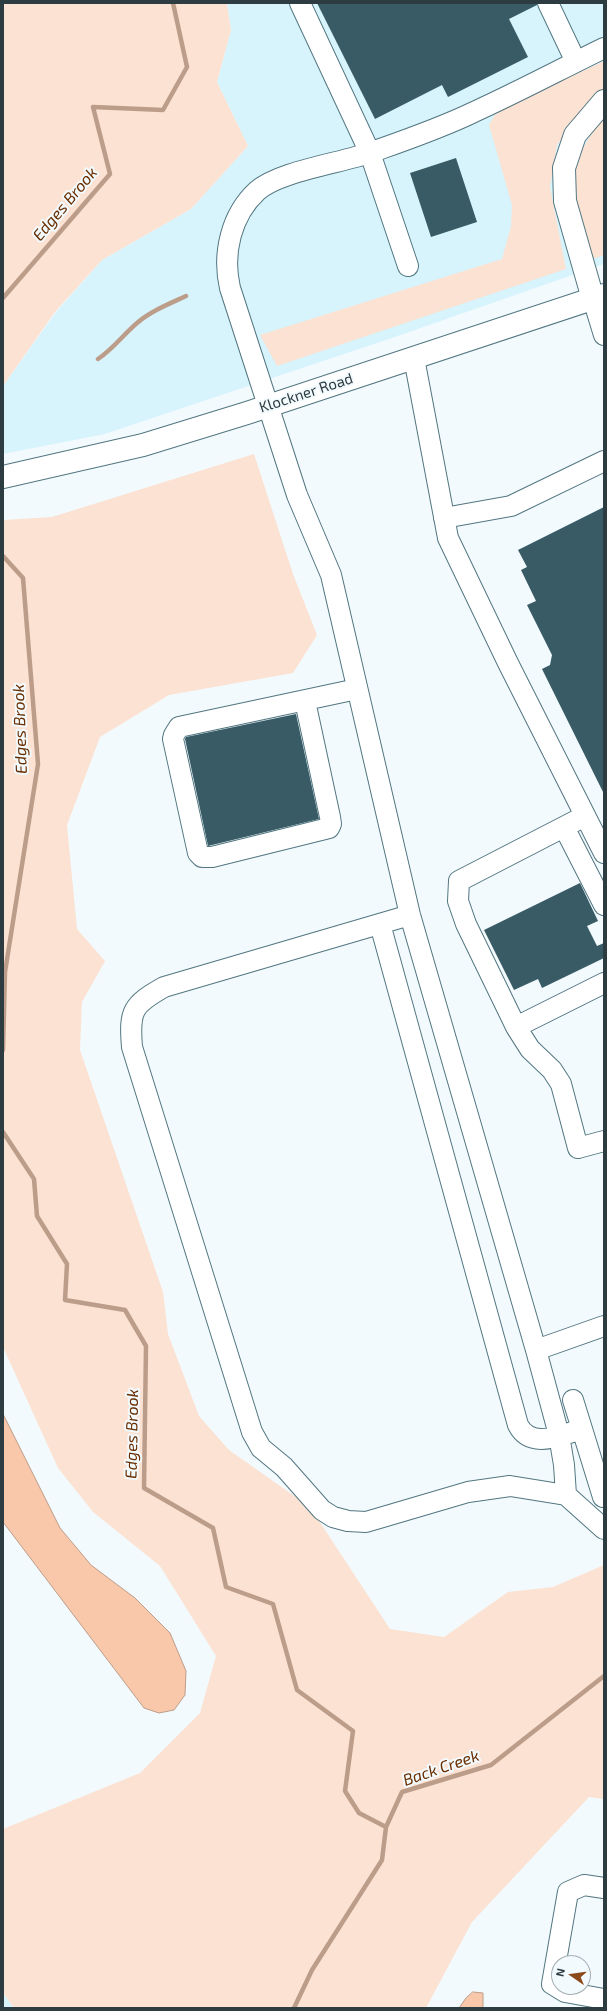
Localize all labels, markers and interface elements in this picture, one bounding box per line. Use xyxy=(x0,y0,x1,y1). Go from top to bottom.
water label: Edges Brook xyxy=(29,163,101,245)
street label: Klockner Road xyxy=(257,369,355,417)
water label: Edges Brook xyxy=(9,684,31,774)
water label: Edges Brook xyxy=(122,1389,142,1479)
water label: Back Creek xyxy=(400,1746,482,1790)
north arrow xyxy=(551,1955,591,1995)
text: N xyxy=(553,1967,567,1978)

